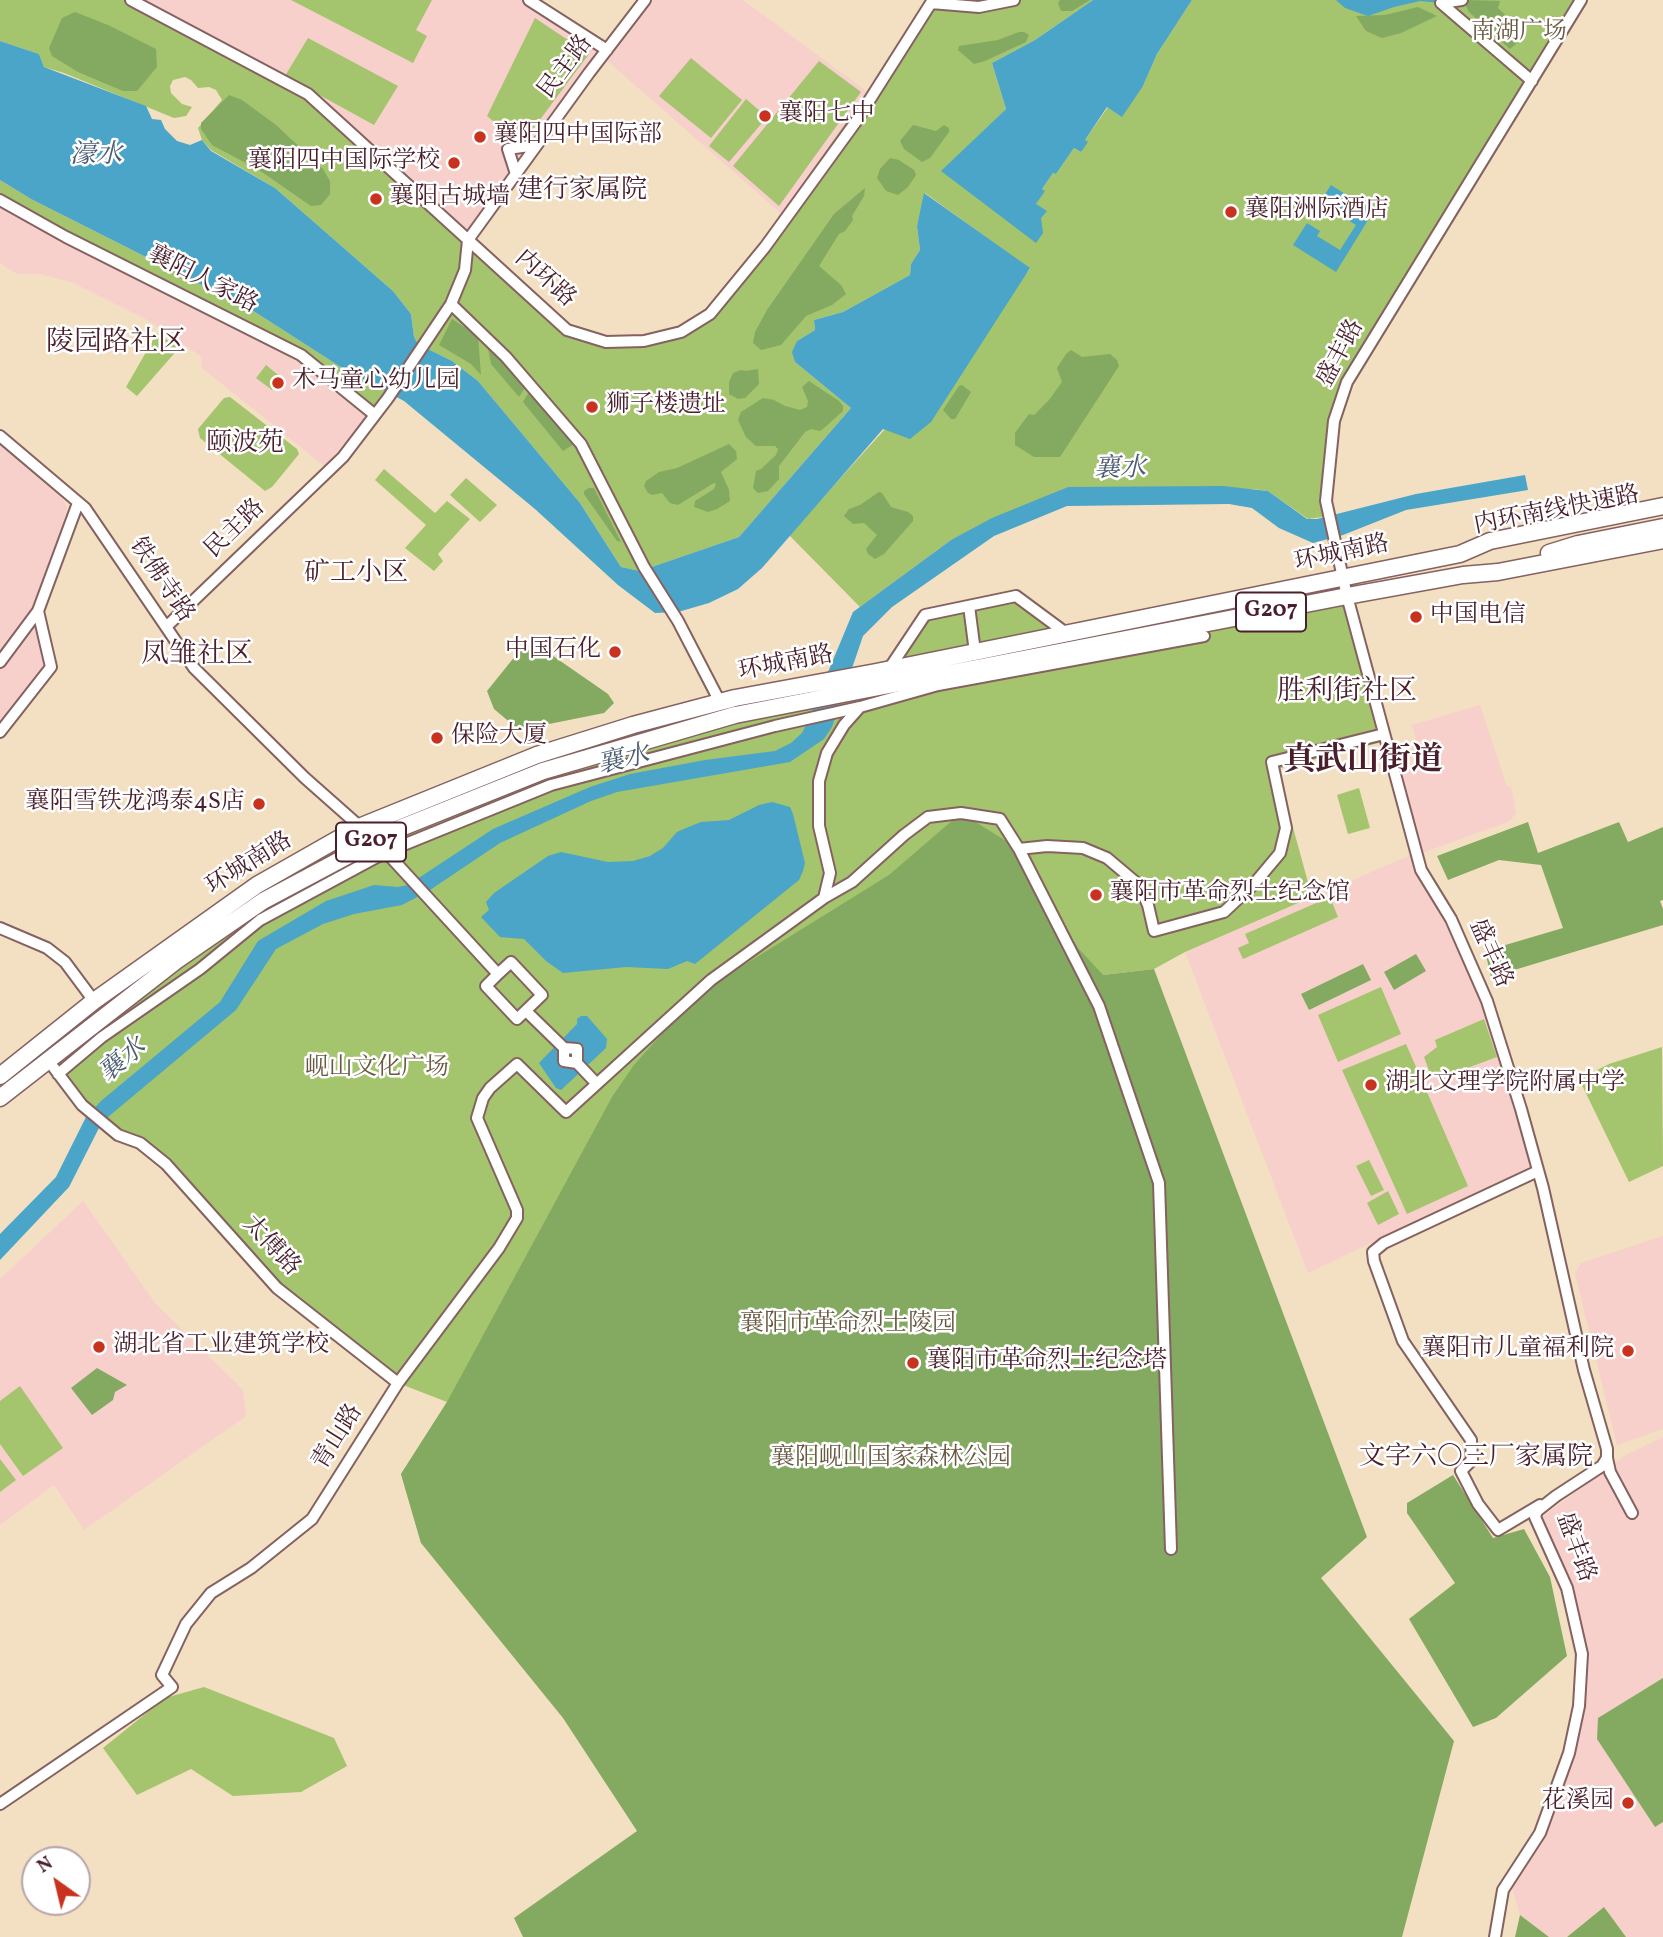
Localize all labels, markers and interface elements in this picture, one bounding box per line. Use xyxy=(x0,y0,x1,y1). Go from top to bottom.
park label: 南湖广场 xyxy=(1471,20,1567,48)
street label: 民主路 xyxy=(534,31,600,105)
place label: 襄阳七中 xyxy=(779,102,875,130)
marker: 襄阳七中 xyxy=(757,108,773,124)
place label: 襄阳四中国际部 xyxy=(494,123,662,151)
marker: 襄阳四中国际部 xyxy=(472,129,488,145)
water label: 濠水 xyxy=(70,141,122,173)
place label: 襄阳四中国际学校 xyxy=(248,149,440,177)
marker: 襄阳四中国际学校 xyxy=(446,155,462,171)
district label: 建行家属院 xyxy=(517,176,647,208)
place label: 襄阳古城墙 xyxy=(390,185,510,213)
marker: 襄阳古城墙 xyxy=(368,191,384,207)
place label: 襄阳洲际酒店 xyxy=(1245,198,1389,226)
marker: 襄阳洲际酒店 xyxy=(1223,204,1239,220)
street label: 襄阳人家路 xyxy=(142,241,262,321)
street label: 内环路 xyxy=(508,245,580,315)
street label: 盛丰路 xyxy=(1312,315,1372,393)
district label: 陵园路社区 xyxy=(46,328,186,362)
place label: 木马童心幼儿园 xyxy=(292,369,460,397)
marker: 木马童心幼儿园 xyxy=(270,375,286,391)
place label: 狮子楼遗址 xyxy=(606,393,726,421)
marker: 狮子楼遗址 xyxy=(584,399,600,415)
district label: 颐波苑 xyxy=(206,429,284,461)
water label: 襄水 xyxy=(1094,455,1146,487)
street label: 内环南线快速路 xyxy=(1472,482,1642,542)
street label: 民主路 xyxy=(200,495,272,565)
street label: 环城南路 xyxy=(1292,531,1392,579)
street label: 铁佛寺路 xyxy=(121,533,199,629)
district label: 矿工小区 xyxy=(304,559,408,591)
road number: G207 xyxy=(1236,592,1306,632)
place label: 中国电信 xyxy=(1430,603,1526,631)
marker: 中国电信 xyxy=(1408,609,1424,625)
place label: 中国石化 xyxy=(505,638,601,666)
district label: 凤雏社区 xyxy=(141,640,253,674)
street label: 环城南路 xyxy=(736,642,836,688)
marker: 中国石化 xyxy=(607,644,623,660)
district label: 胜利街社区 xyxy=(1277,677,1417,711)
place label: 保险大厦 xyxy=(451,724,547,752)
marker: 保险大厦 xyxy=(429,730,445,746)
water label: 襄水 xyxy=(595,741,653,783)
district label: 真武山街道 xyxy=(1283,744,1443,782)
place label: 襄阳雪铁龙鸿泰4S店 xyxy=(25,790,245,818)
marker: 襄阳雪铁龙鸿泰4S店 xyxy=(251,796,267,812)
road number: G207 xyxy=(336,822,406,862)
street label: 环城南路 xyxy=(202,827,298,903)
place label: 襄阳市革命烈士纪念馆 xyxy=(1110,881,1350,909)
marker: 襄阳市革命烈士纪念馆 xyxy=(1088,887,1104,903)
street label: 盛丰路 xyxy=(1461,915,1517,993)
water label: 襄水 xyxy=(94,1033,154,1091)
park label: 岘山文化广场 xyxy=(305,1056,449,1084)
place label: 湖北文理学院附属中学 xyxy=(1385,1071,1625,1099)
marker: 湖北文理学院附属中学 xyxy=(1363,1077,1379,1093)
street label: 太傅路 xyxy=(235,1211,305,1283)
park label: 襄阳市革命烈士陵园 xyxy=(740,1312,956,1340)
place label: 湖北省工业建筑学校 xyxy=(113,1333,329,1361)
place label: 襄阳市儿童福利院 xyxy=(1422,1337,1614,1365)
marker: 湖北省工业建筑学校 xyxy=(91,1339,107,1355)
marker: 襄阳市儿童福利院 xyxy=(1620,1343,1636,1359)
place label: 襄阳市革命烈士纪念塔 xyxy=(927,1349,1167,1377)
marker: 襄阳市革命烈士纪念塔 xyxy=(905,1355,921,1371)
street label: 青山路 xyxy=(308,1400,370,1476)
district label: 文字六〇三厂家属院 xyxy=(1359,1443,1593,1475)
park label: 襄阳岘山国家森林公园 xyxy=(771,1446,1011,1474)
street label: 盛丰路 xyxy=(1548,1509,1600,1587)
place label: 花溪园 xyxy=(1542,1789,1614,1817)
marker: 花溪园 xyxy=(1620,1795,1636,1811)
north arrow xyxy=(21,1846,91,1916)
text: N xyxy=(32,1851,58,1880)

